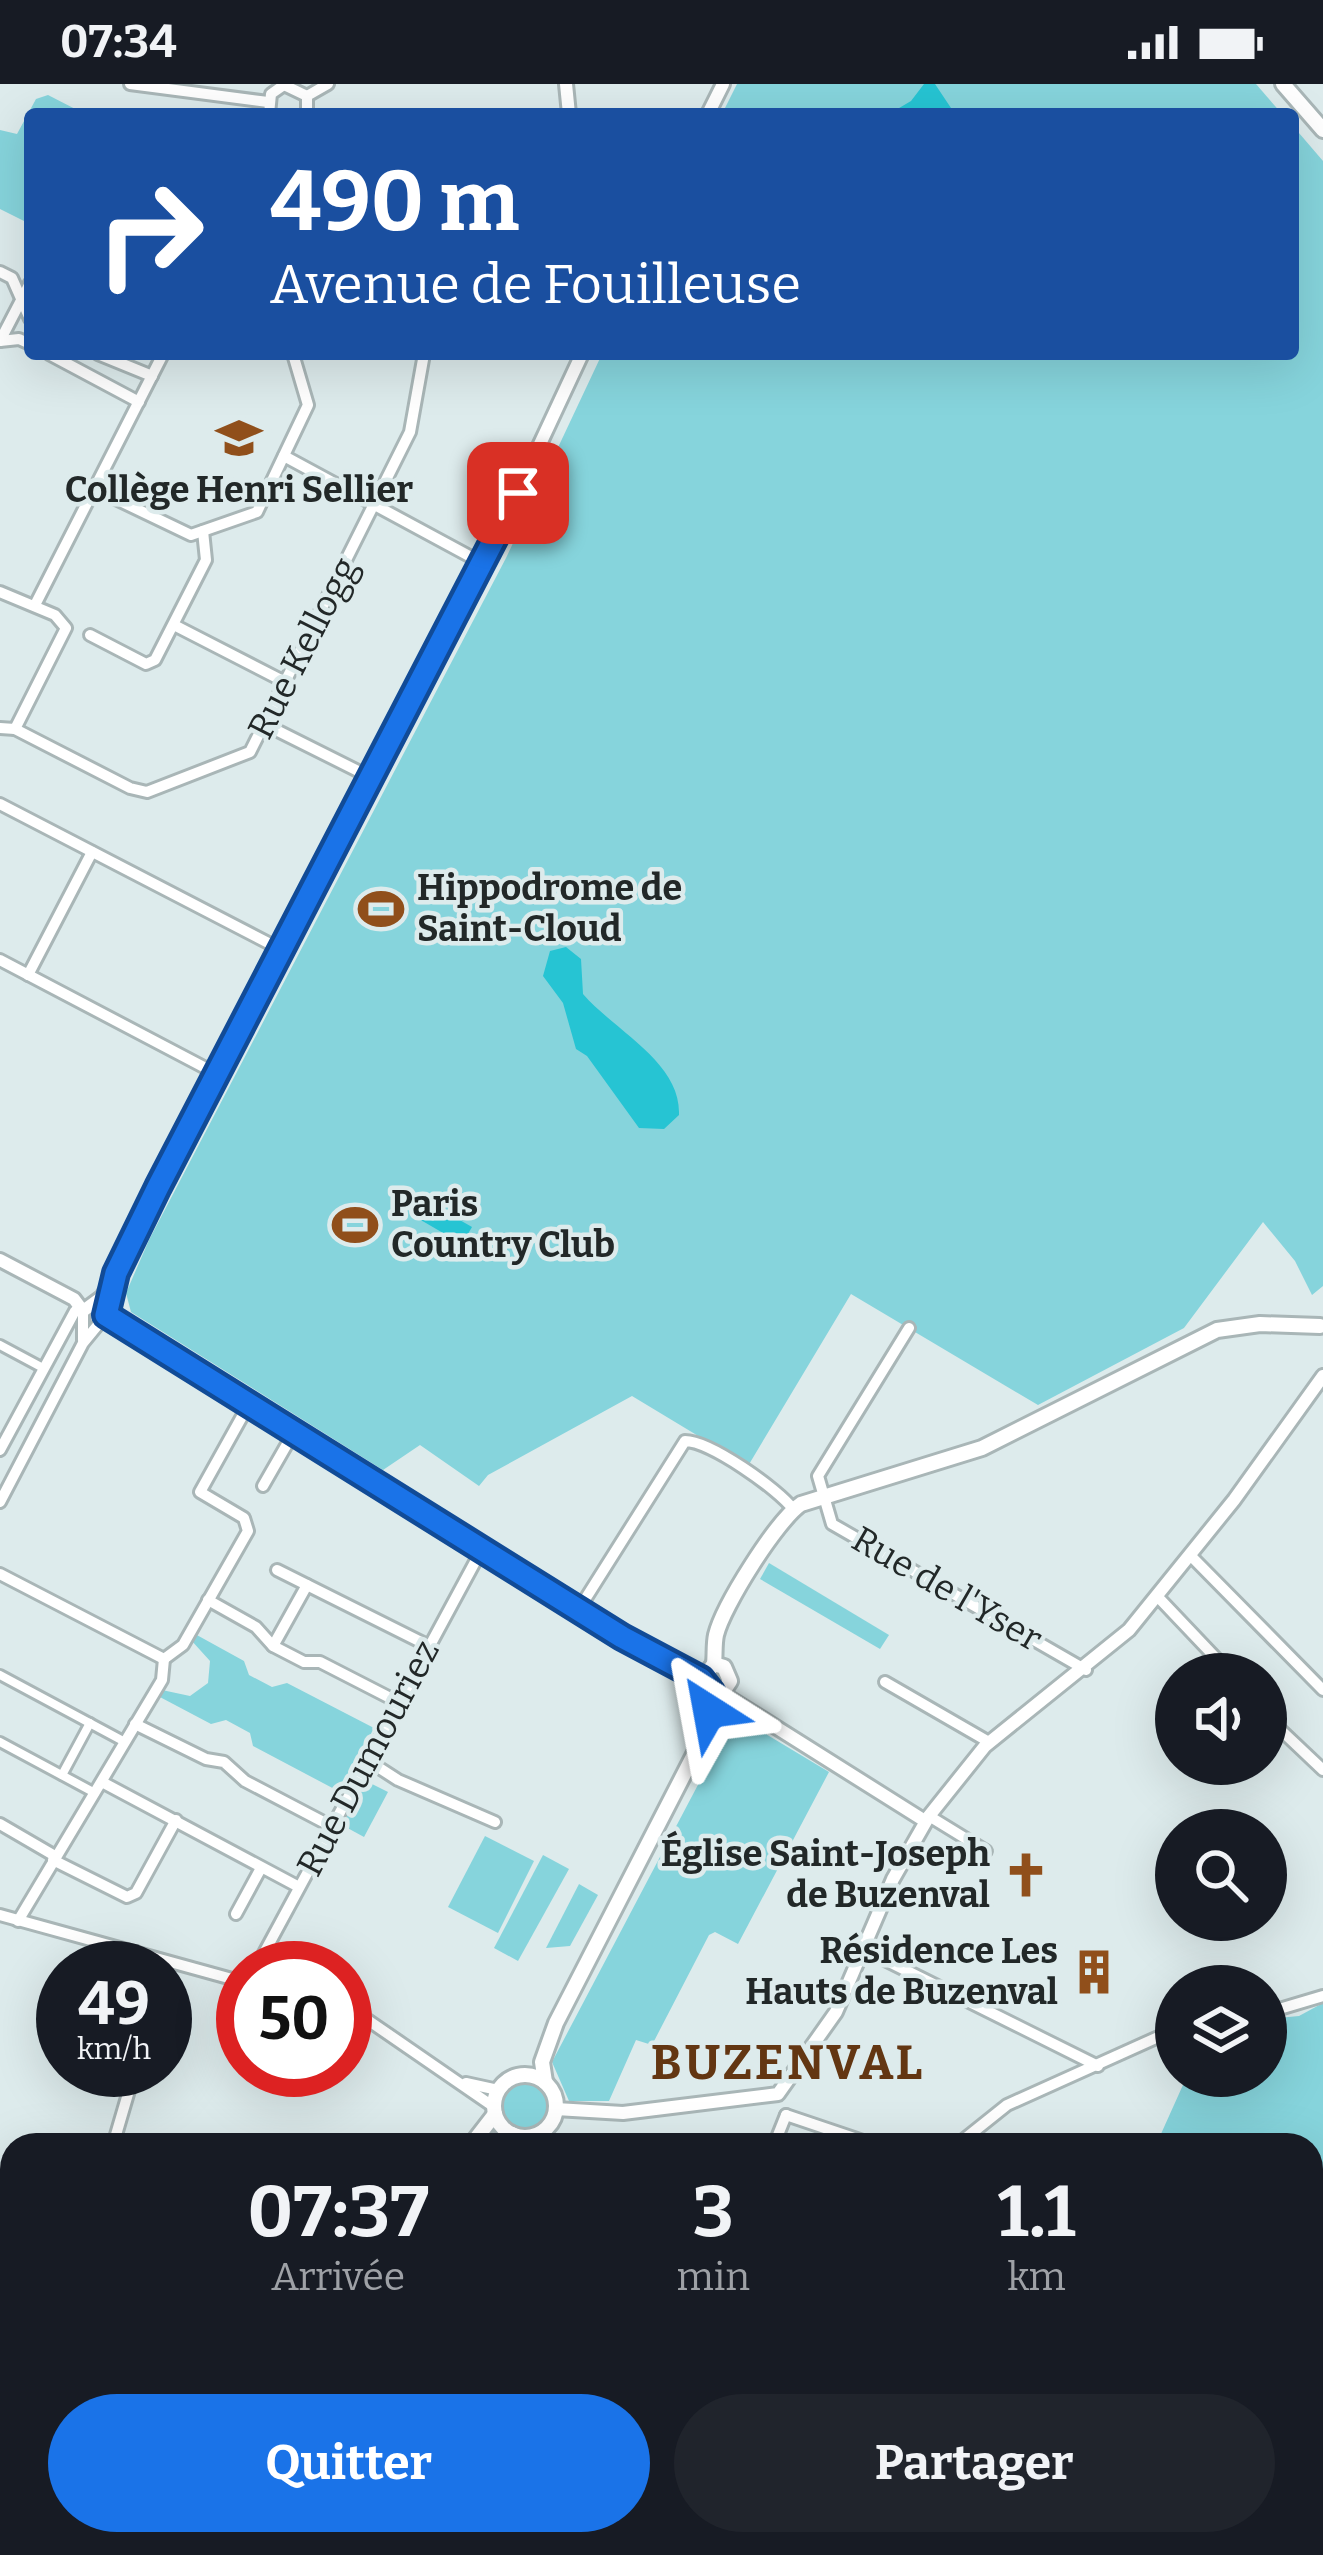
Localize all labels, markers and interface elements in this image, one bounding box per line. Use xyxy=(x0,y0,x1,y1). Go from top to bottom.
text: 07:34 xyxy=(60,15,177,69)
text: 490 m xyxy=(270,151,519,252)
icon: right xyxy=(72,156,228,312)
text: Avenue de Fouilleuse xyxy=(270,253,801,317)
school or university icon: Collège Henri Sellier xyxy=(214,413,264,463)
pin xyxy=(467,442,569,544)
icon: arrive xyxy=(485,460,551,526)
place label: Collège Henri Sellier xyxy=(65,468,413,512)
street label: Rue Kellogg xyxy=(238,550,368,746)
place label: Hippodrome de Saint-Cloud xyxy=(417,866,682,951)
sports icon: Hippodrome de Saint-Cloud xyxy=(356,884,406,934)
place label: Paris Country Club xyxy=(391,1182,615,1267)
sports icon: Paris Country Club xyxy=(330,1200,380,1250)
street label: Rue de l'Yser xyxy=(844,1517,1050,1661)
street label: Rue Dumouriez xyxy=(287,1633,449,1883)
position arrow xyxy=(646,1648,772,1774)
map controls xyxy=(1155,1653,1287,2097)
button: sound xyxy=(1155,1653,1287,1785)
button: search xyxy=(1155,1809,1287,1941)
place label: Église Saint-Joseph de Buzenval xyxy=(661,1830,990,1917)
church icon: Église Saint-Joseph de Buzenval xyxy=(1001,1850,1051,1900)
place label: Résidence Les Hauts de Buzenval xyxy=(745,1929,1058,2014)
speed limit sign: 50 xyxy=(216,1941,372,2097)
building icon: Résidence Les Hauts de Buzenval xyxy=(1069,1947,1119,1997)
button: layers xyxy=(1155,1965,1287,2097)
text: 49 xyxy=(78,1968,150,2040)
text: km/h xyxy=(77,2031,151,2067)
district label: BUZENVAL xyxy=(651,2034,925,2092)
text: 07:37 xyxy=(248,2169,429,2255)
text: 3 xyxy=(692,2169,734,2255)
text: 1.1 xyxy=(997,2169,1076,2255)
text: Arrivée xyxy=(271,2254,405,2300)
text: min xyxy=(676,2254,750,2300)
text: km xyxy=(1007,2254,1066,2300)
button: Quitter xyxy=(48,2394,650,2532)
button: Partager xyxy=(674,2394,1275,2532)

